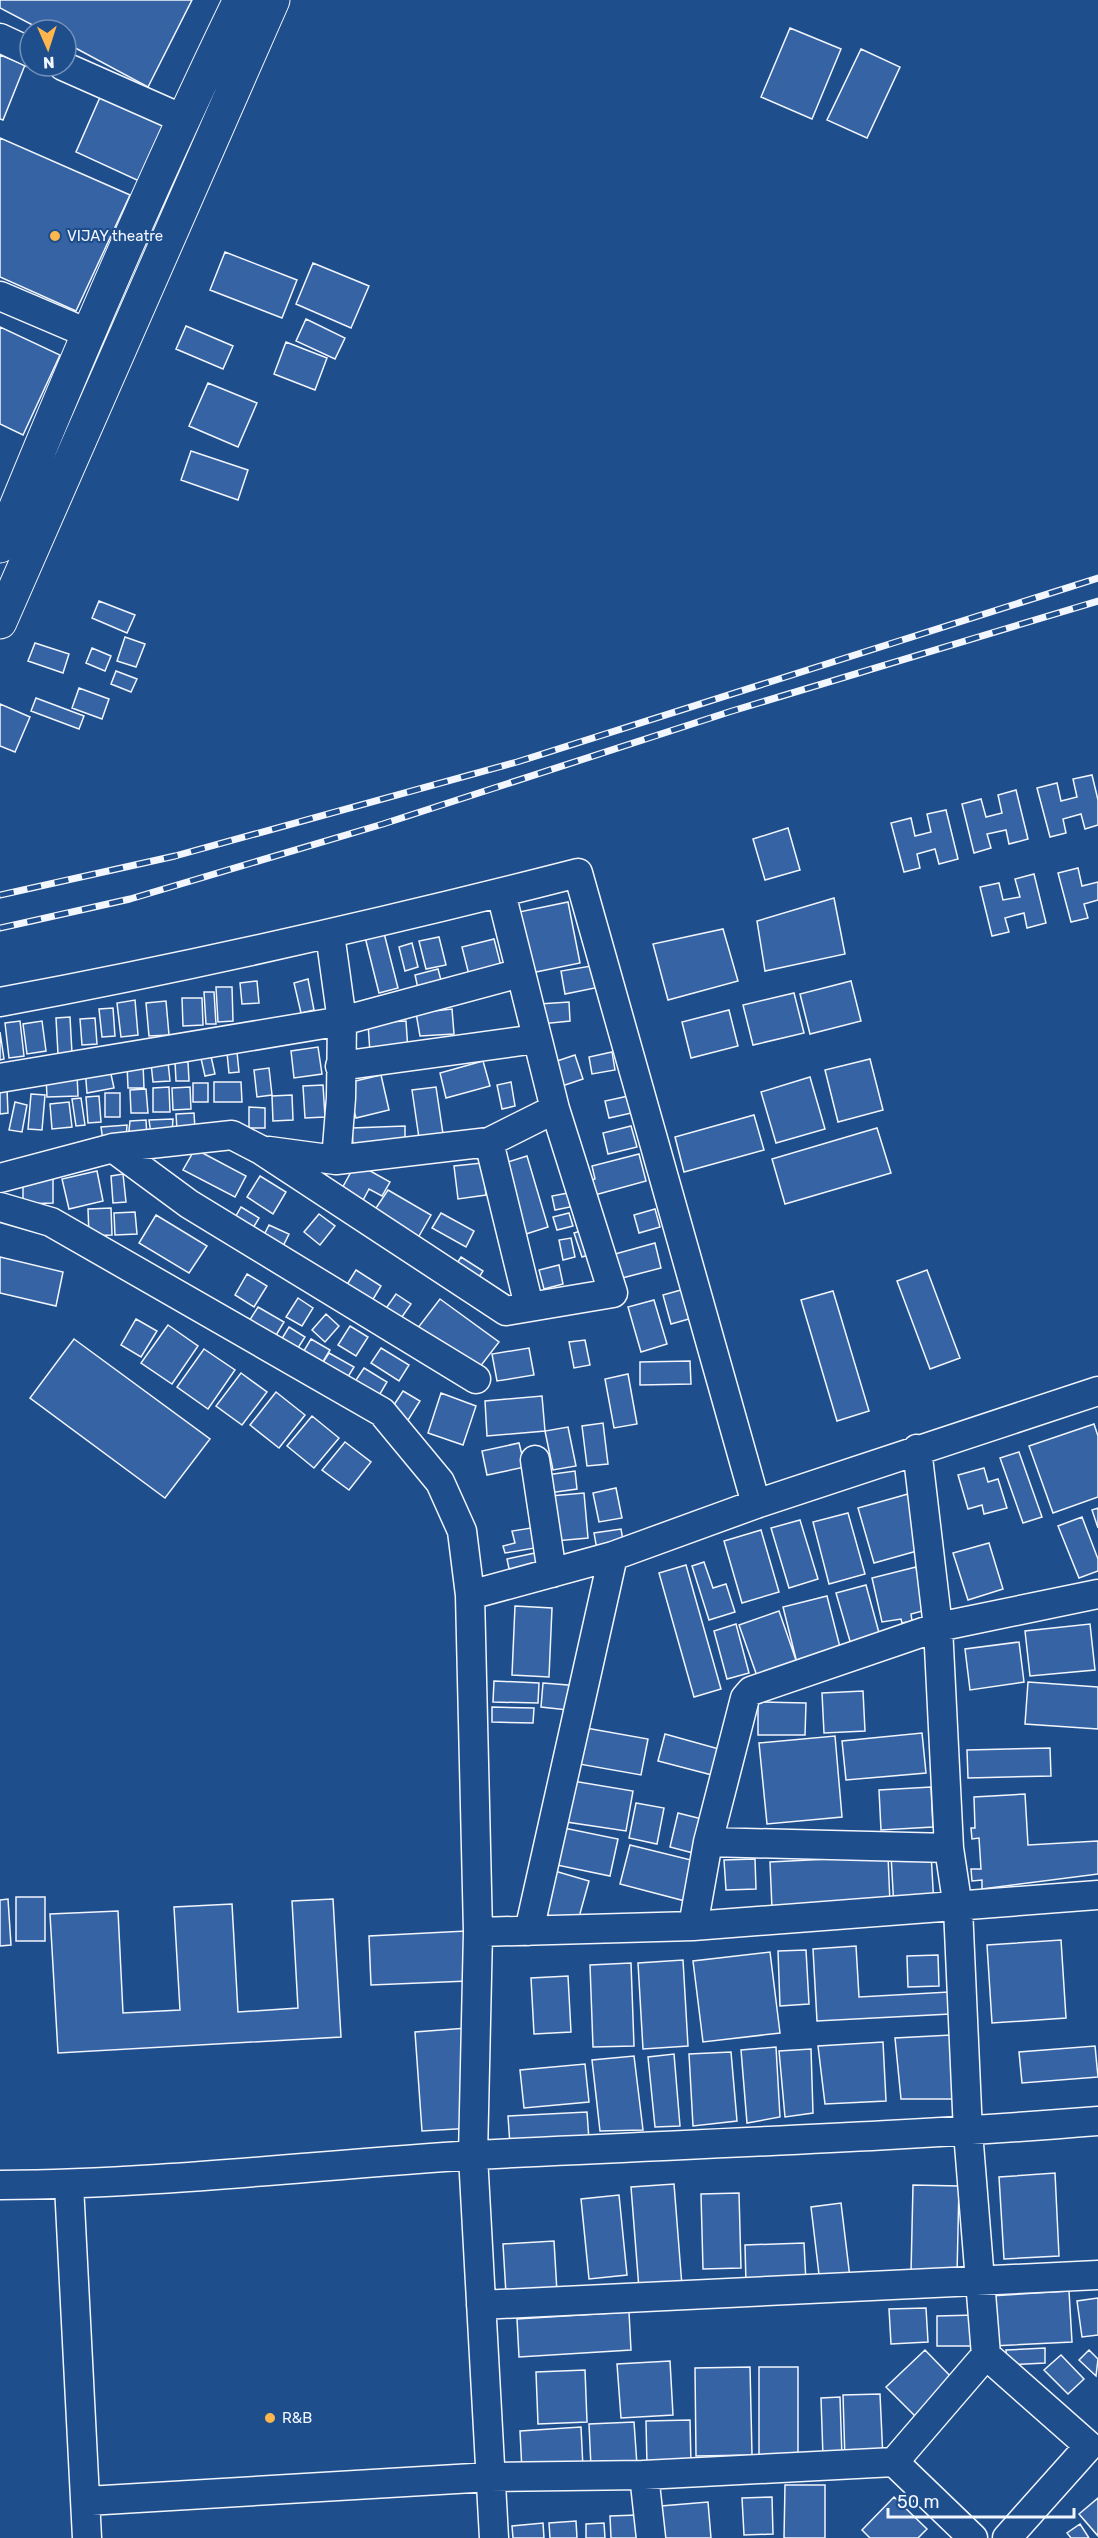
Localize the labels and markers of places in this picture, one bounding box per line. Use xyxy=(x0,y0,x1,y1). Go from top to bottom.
place label: VIJAY theatre xyxy=(67,227,163,245)
marker: VIJAY theatre xyxy=(48,229,62,243)
place label: R&B xyxy=(282,2409,312,2427)
marker: R&B xyxy=(263,2411,277,2425)

